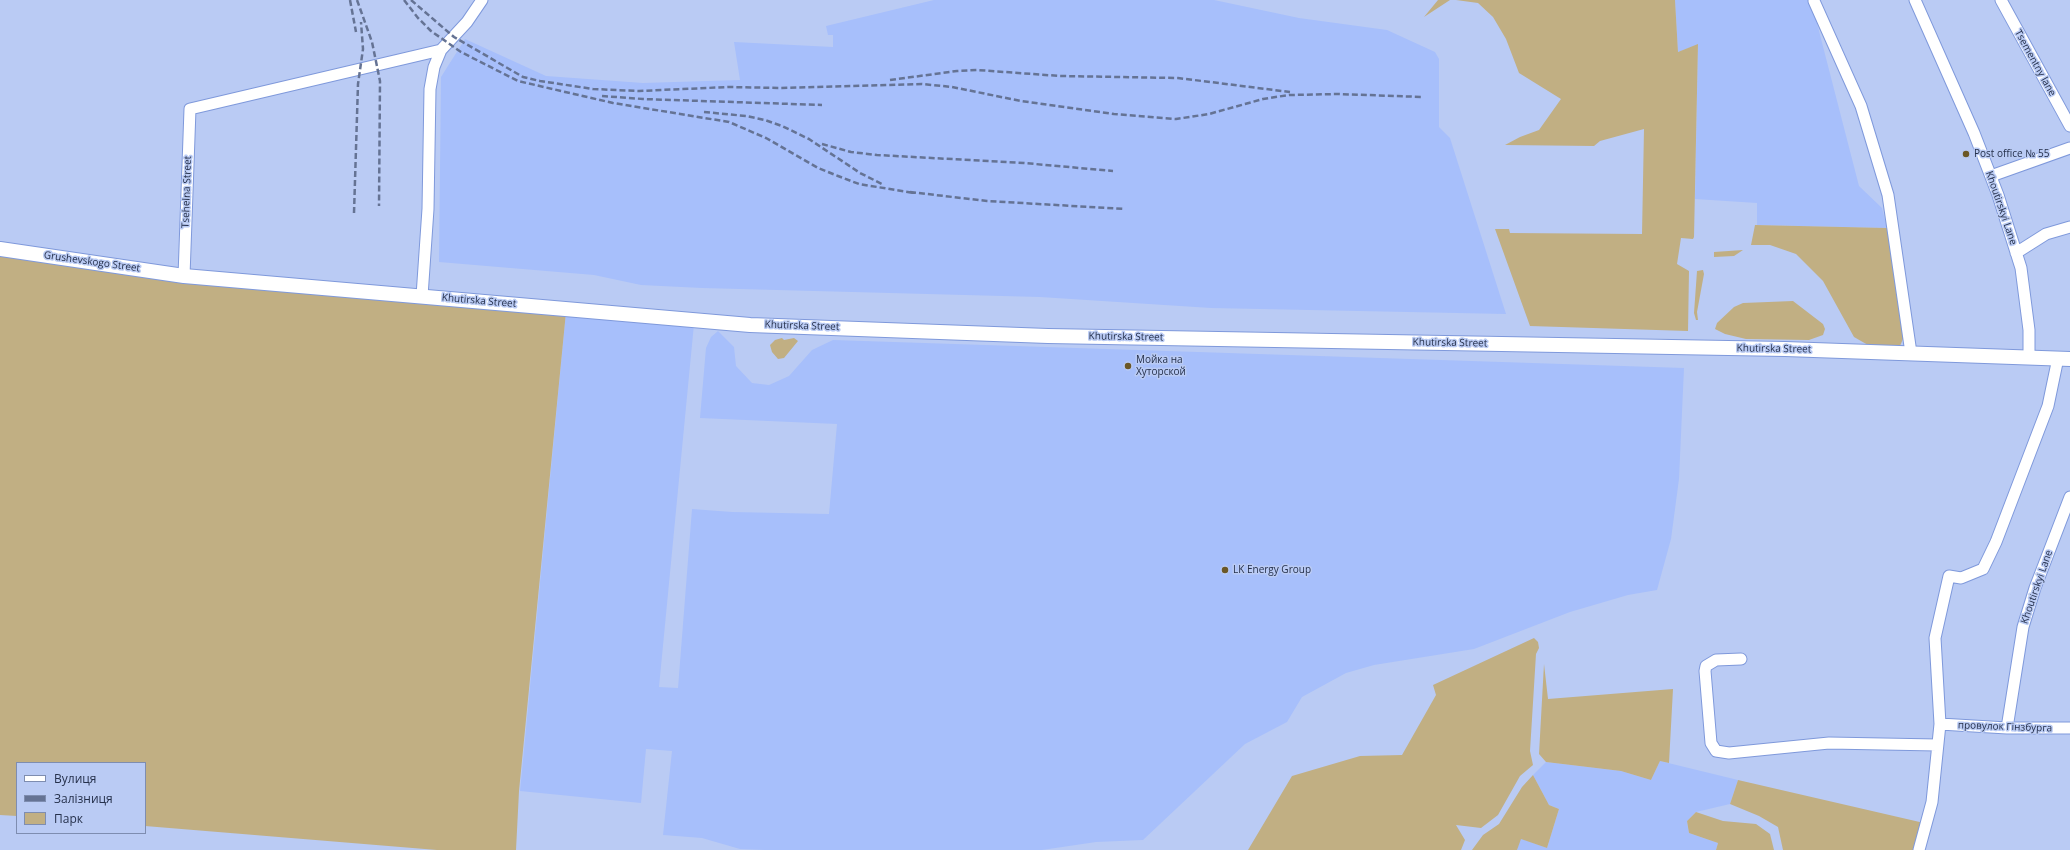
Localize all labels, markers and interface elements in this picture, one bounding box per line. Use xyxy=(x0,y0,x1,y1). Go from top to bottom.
street label: Tsementny lane xyxy=(2012,28,2058,98)
place label: Post office № 55 xyxy=(1974,148,2049,160)
marker: Post office № 55 xyxy=(1961,149,1971,159)
street label: Tsehelna Street xyxy=(180,156,194,228)
street label: Khoutirskyi Lane xyxy=(1983,170,2019,246)
street label: Grushevskogo Street xyxy=(43,249,141,275)
street label: Khutirska Street xyxy=(441,292,517,310)
street label: Khutirska Street xyxy=(764,319,840,333)
street label: Khutirska Street xyxy=(1089,330,1163,344)
street label: Khutirska Street xyxy=(1413,336,1487,350)
street label: Khutirska Street xyxy=(1737,342,1811,356)
place label: Мойка на Хуторской xyxy=(1136,354,1186,378)
marker: Мойка на Хуторской xyxy=(1123,361,1133,371)
street label: Khoutirskyi Lane xyxy=(2019,549,2055,625)
place label: LK Energy Group xyxy=(1233,564,1311,576)
marker: LK Energy Group xyxy=(1220,565,1230,575)
street label: провулок Гінзбурга xyxy=(1958,719,2052,735)
legend xyxy=(16,762,146,834)
text: Вулиця xyxy=(54,770,96,787)
text: Залізниця xyxy=(54,790,113,807)
text: Парк xyxy=(54,810,83,827)

